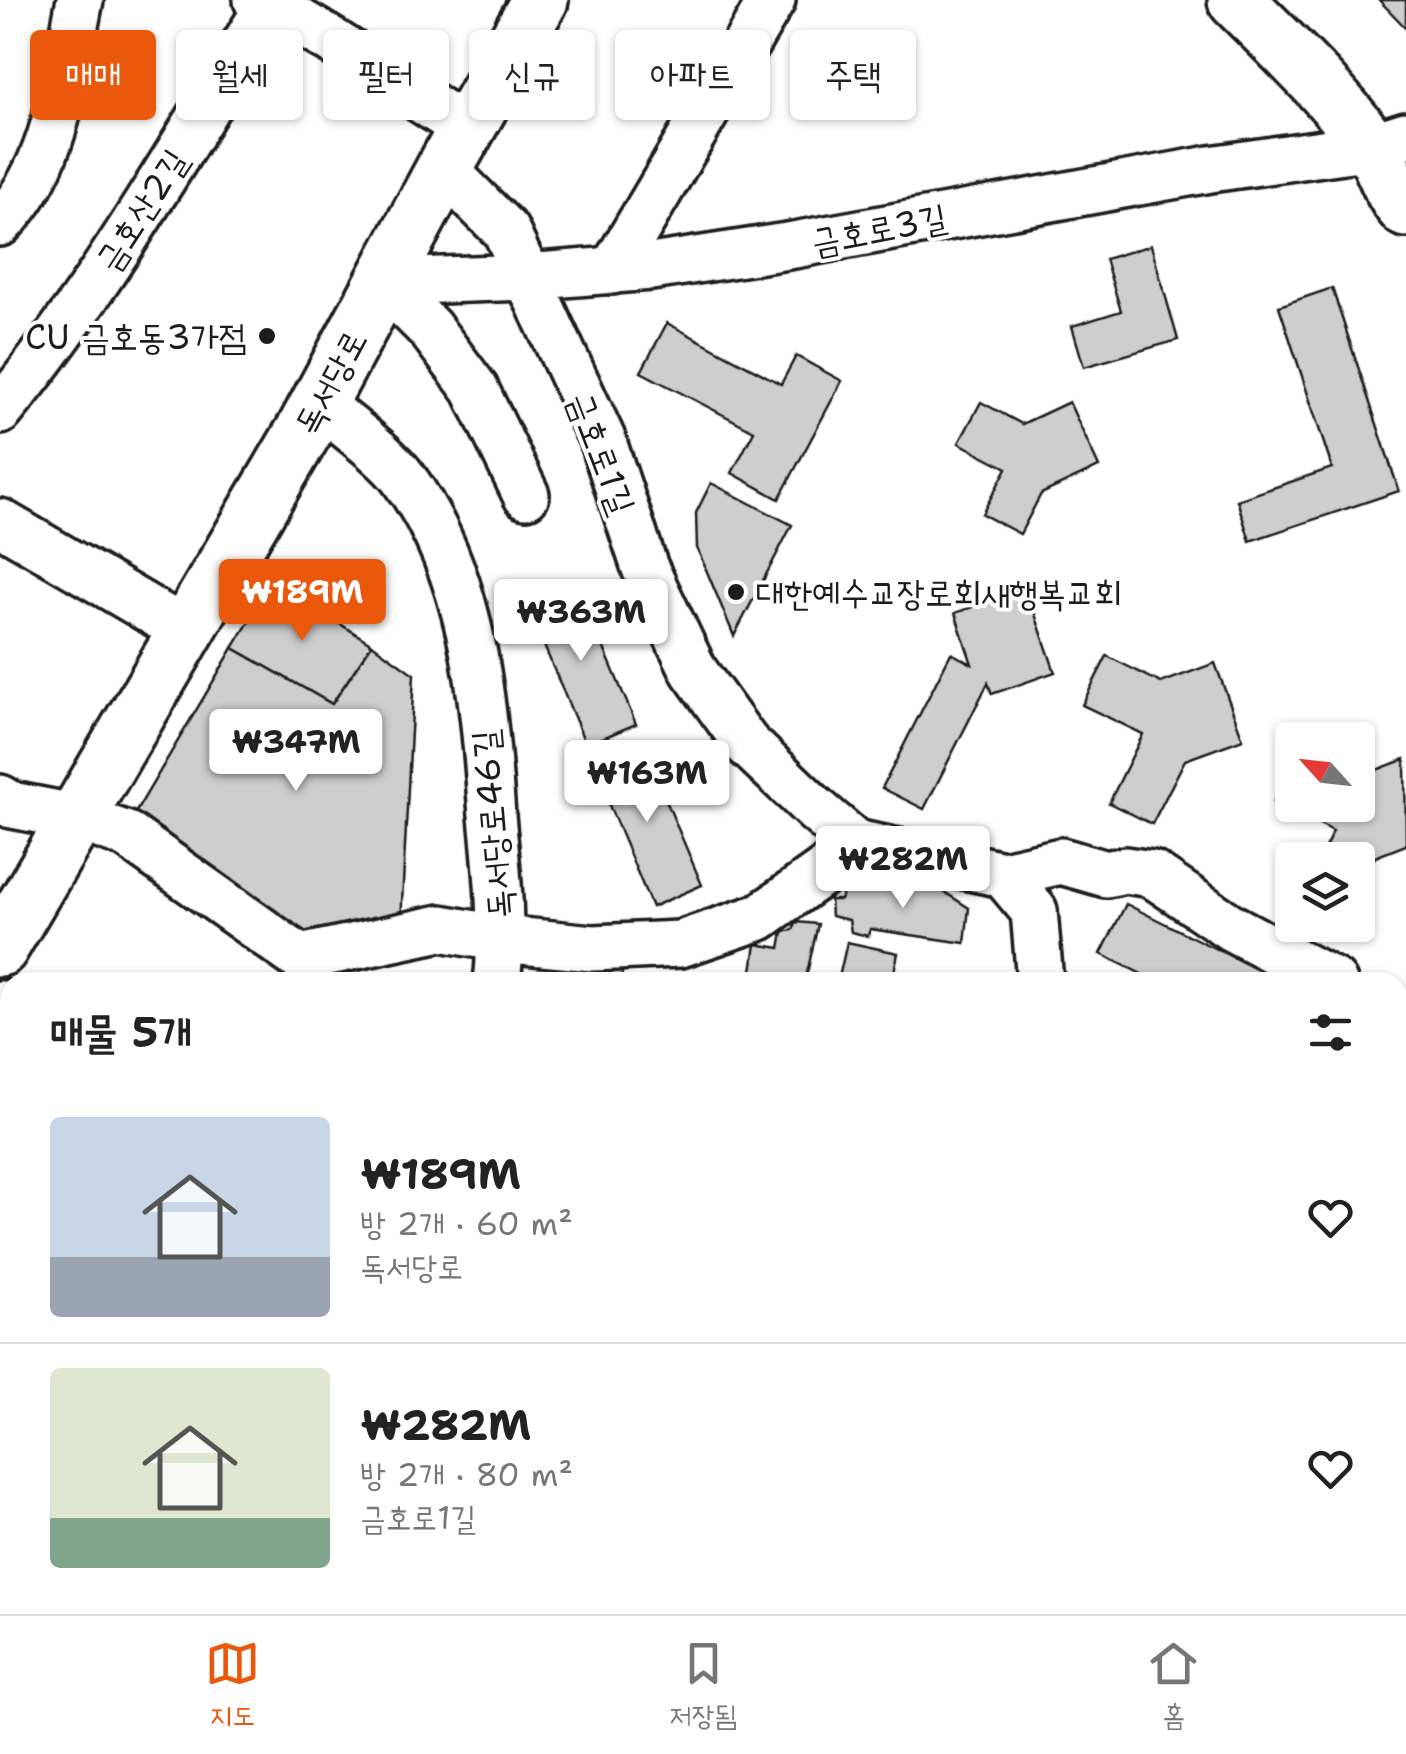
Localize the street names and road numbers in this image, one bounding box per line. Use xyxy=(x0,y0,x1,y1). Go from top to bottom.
street label: 금호산2길 xyxy=(84,140,198,280)
street label: 금호로3길 xyxy=(807,193,951,265)
street label: 독서당로 xyxy=(283,321,377,443)
street label: 금호로1길 xyxy=(557,385,647,521)
street label: 독서당로46길 xyxy=(460,728,524,920)

